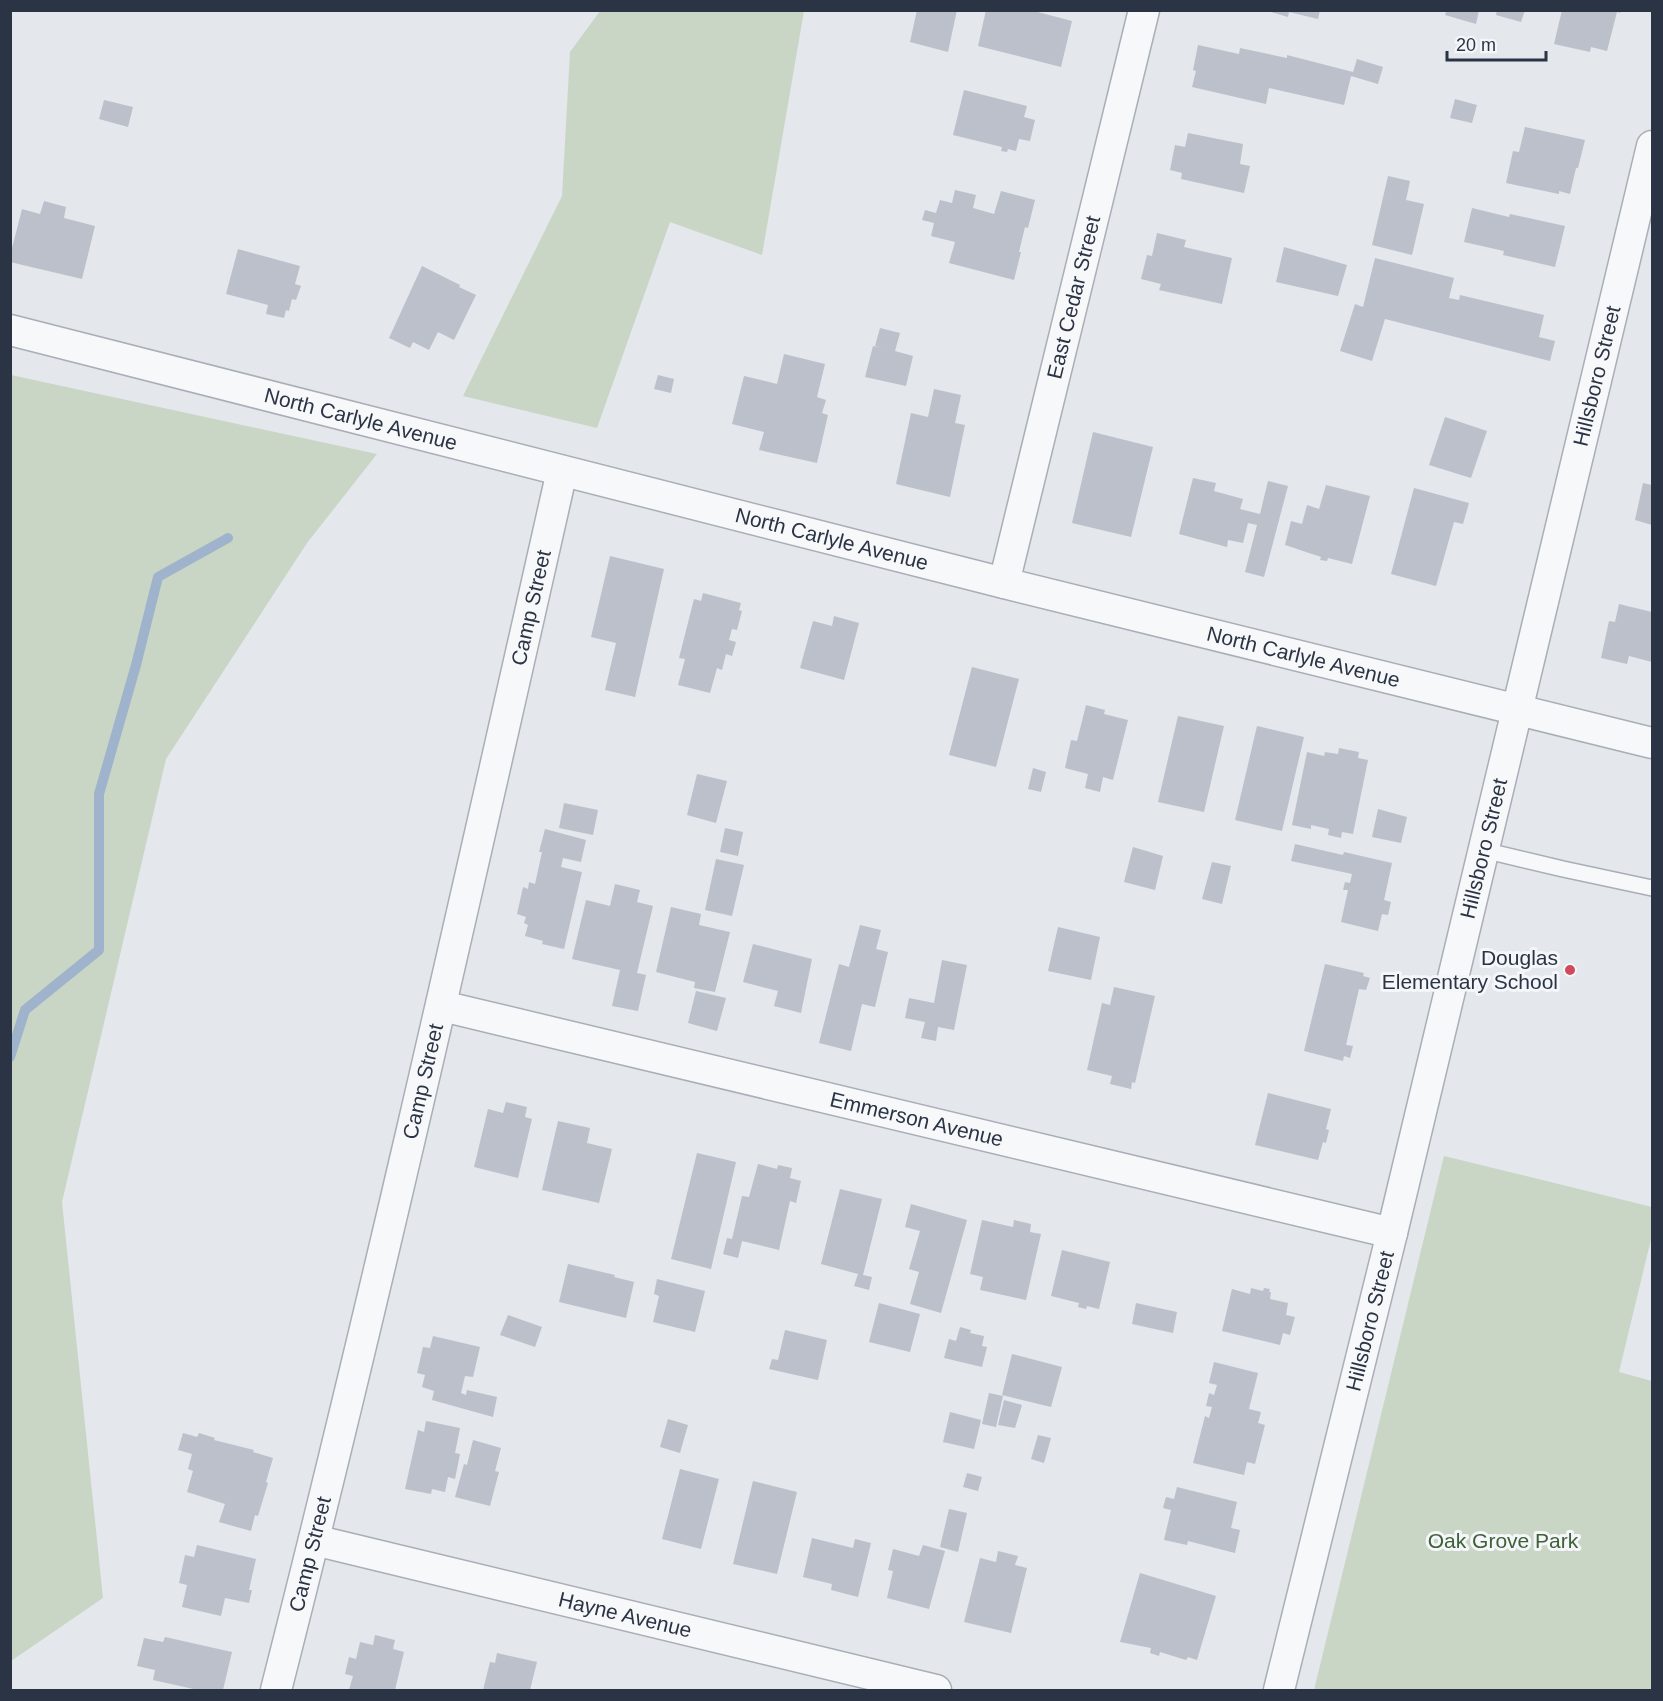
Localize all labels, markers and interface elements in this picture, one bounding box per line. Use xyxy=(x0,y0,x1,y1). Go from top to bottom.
scale bar xyxy=(1447,24,1546,62)
text: 20 m xyxy=(1456,35,1496,55)
street label: East Cedar Street xyxy=(1042,213,1104,381)
street label: Hillsboro Street xyxy=(1569,303,1624,448)
street label: North Carlyle Avenue xyxy=(262,383,460,454)
street label: North Carlyle Avenue xyxy=(733,503,931,574)
street label: Camp Street xyxy=(506,547,555,668)
street label: North Carlyle Avenue xyxy=(1204,621,1402,691)
street label: Hillsboro Street xyxy=(1456,776,1511,921)
place label: Douglas Elementary School xyxy=(1382,946,1558,993)
marker: Douglas Elementary School xyxy=(1563,963,1577,977)
street label: Camp Street xyxy=(398,1021,447,1142)
street label: Emmerson Avenue xyxy=(828,1087,1006,1151)
street label: Hillsboro Street xyxy=(1341,1248,1398,1393)
street label: Camp Street xyxy=(284,1494,335,1614)
park label: Oak Grove Park xyxy=(1428,1529,1579,1552)
street label: Hayne Avenue xyxy=(556,1587,694,1642)

